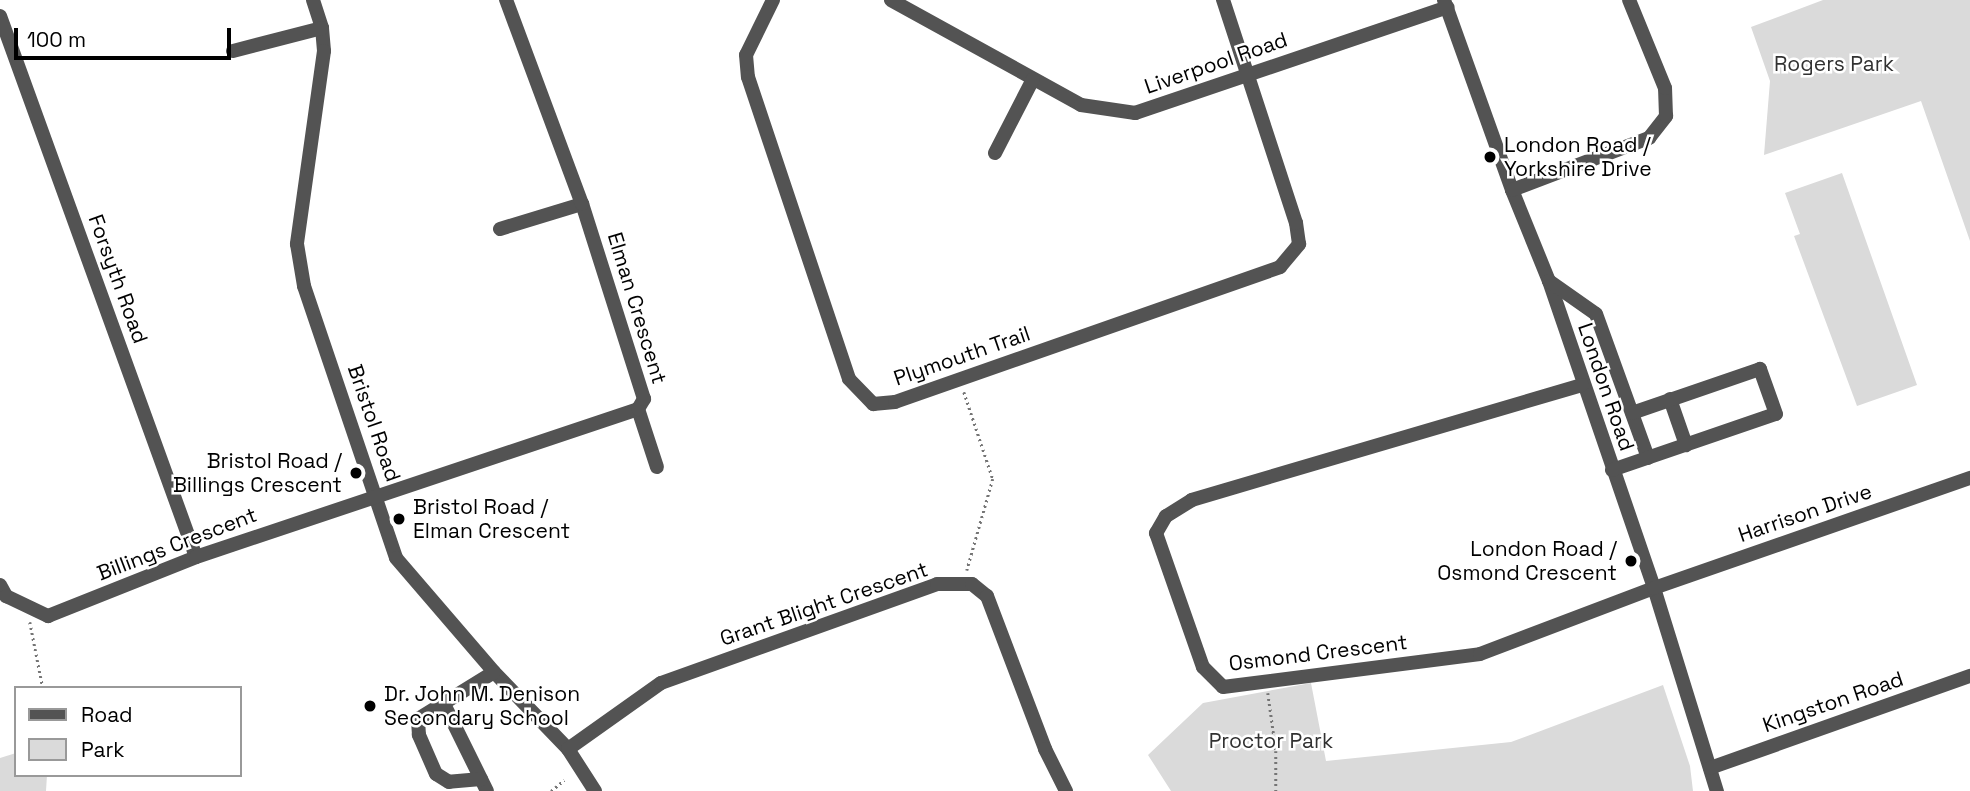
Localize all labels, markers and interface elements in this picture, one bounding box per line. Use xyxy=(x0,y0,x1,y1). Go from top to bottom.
scale bar xyxy=(18,14,234,58)
text: 100 m xyxy=(27,26,86,53)
street label: Liverpool Road xyxy=(1141,27,1291,99)
park label: Rogers Park xyxy=(1774,51,1894,77)
place label: London Road / Yorkshire Drive xyxy=(1504,132,1652,182)
marker: London Road / Yorkshire Drive xyxy=(1482,149,1498,165)
street label: Forsyth Road xyxy=(83,211,153,347)
street label: Elman Crescent xyxy=(602,229,672,387)
street label: London Road xyxy=(1572,320,1640,454)
street label: Plymouth Trail xyxy=(890,321,1034,391)
street label: Bristol Road xyxy=(342,361,406,485)
place label: Bristol Road / Billings Crescent xyxy=(173,448,342,498)
marker: Bristol Road / Billings Crescent xyxy=(348,465,364,481)
street label: Harrison Drive xyxy=(1735,478,1875,548)
place label: Bristol Road / Elman Crescent xyxy=(413,494,570,544)
street label: Billings Crescent xyxy=(94,502,260,586)
marker: Bristol Road / Elman Crescent xyxy=(391,511,407,527)
place label: London Road / Osmond Crescent xyxy=(1437,536,1617,586)
marker: London Road / Osmond Crescent xyxy=(1623,553,1639,569)
street label: Grant Blight Crescent xyxy=(717,557,931,651)
street label: Osmond Crescent xyxy=(1227,630,1409,676)
street label: Kingston Road xyxy=(1759,666,1907,738)
place label: Dr. John M. Denison Secondary School xyxy=(384,681,581,731)
legend xyxy=(14,686,242,777)
marker: Dr. John M. Denison Secondary School xyxy=(362,698,378,714)
text: Road xyxy=(81,701,133,728)
park label: Proctor Park xyxy=(1209,728,1333,754)
text: Park xyxy=(81,736,125,763)

